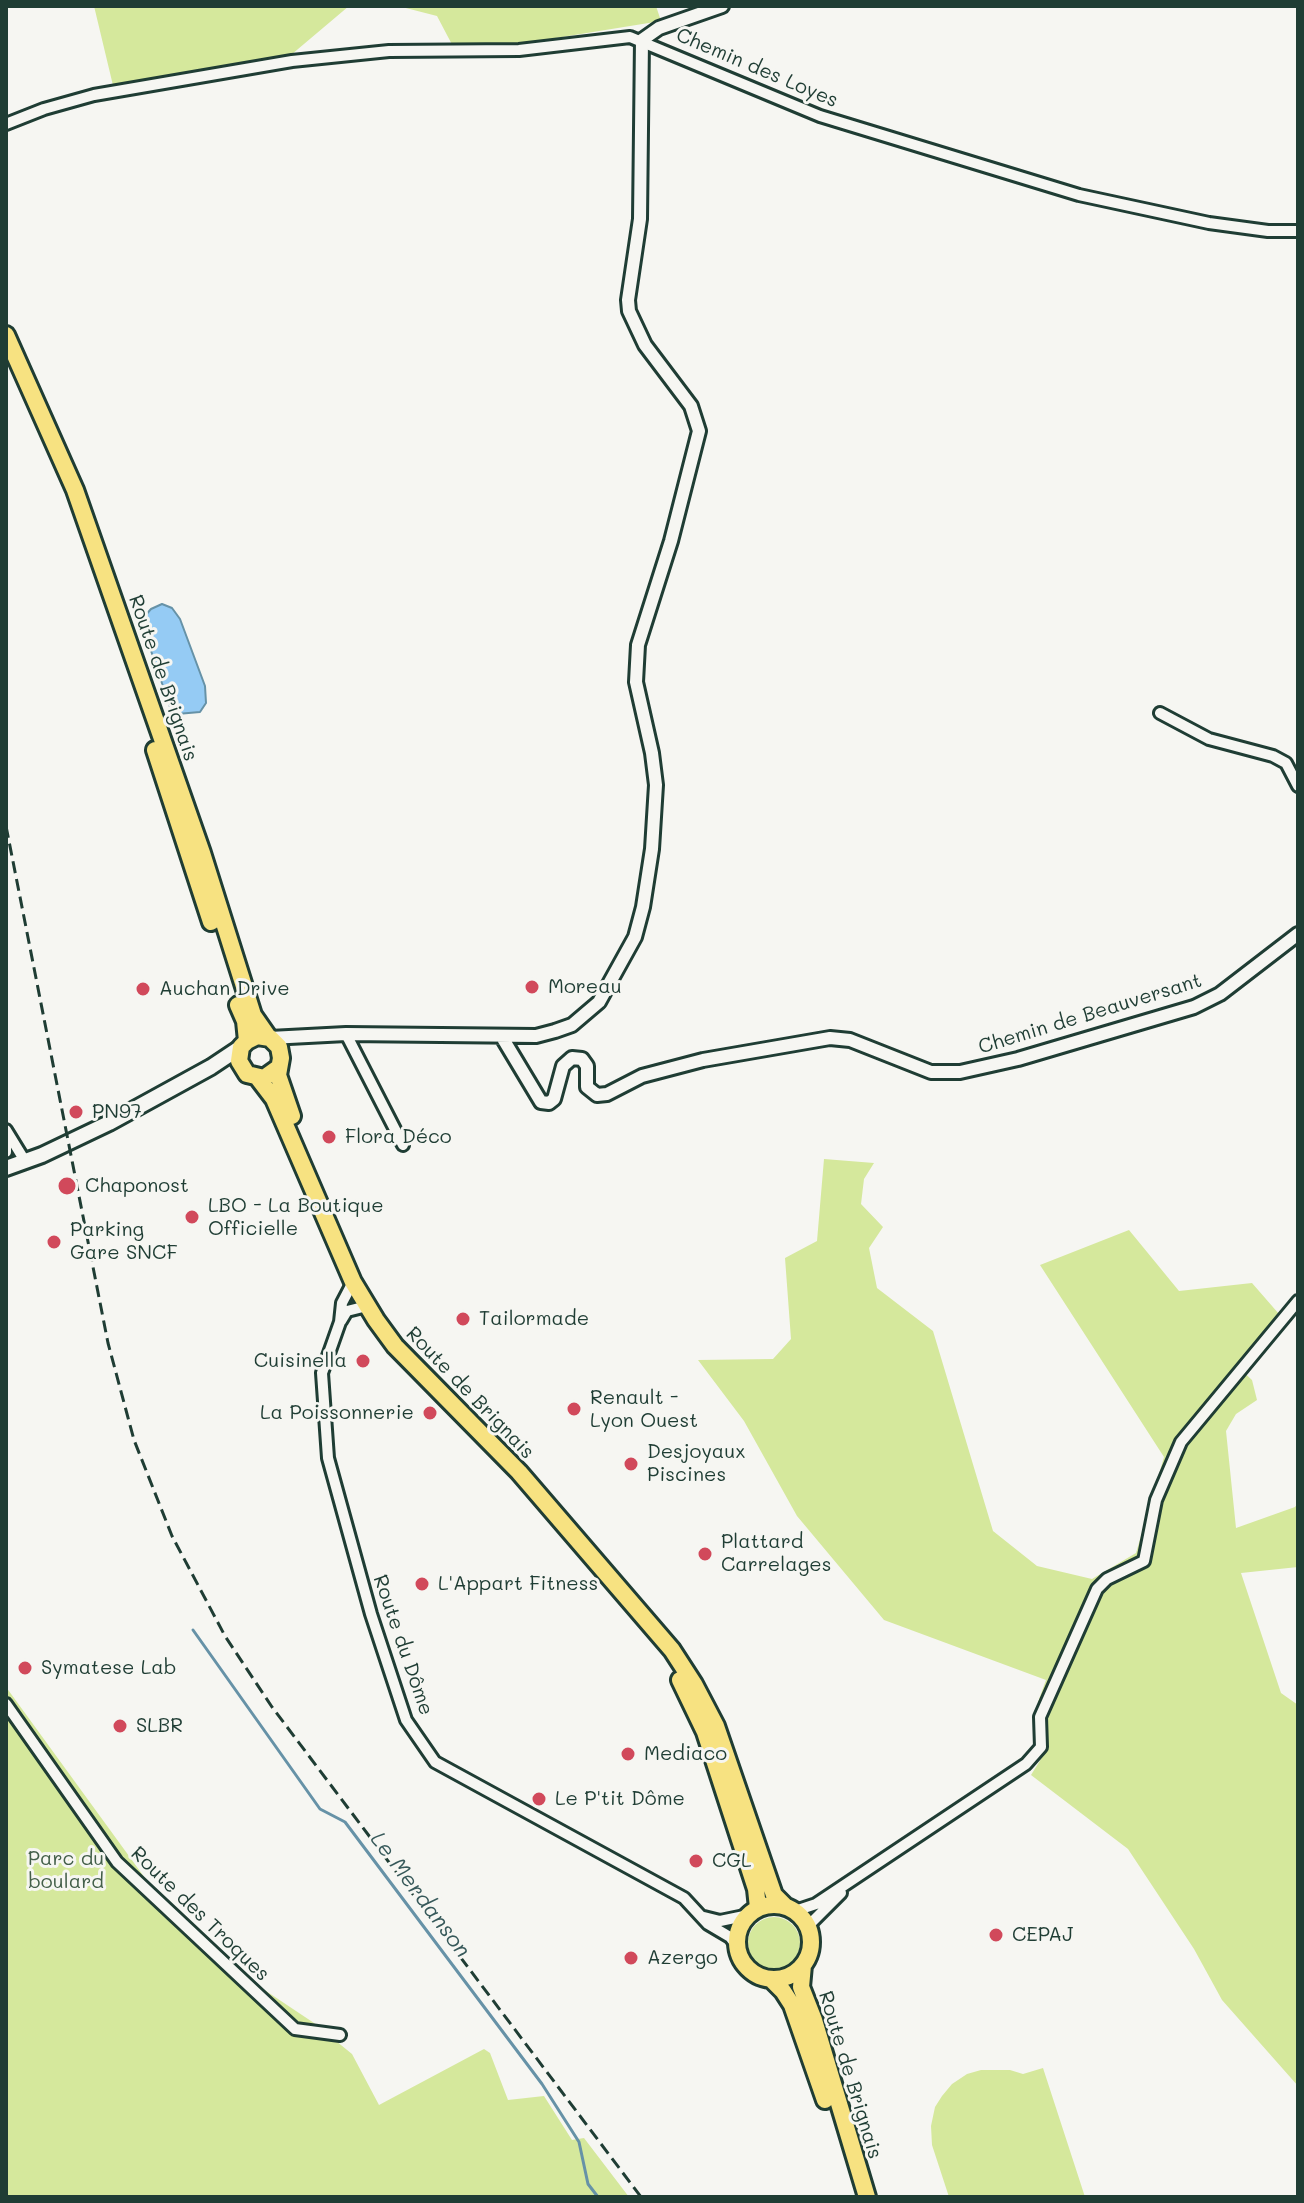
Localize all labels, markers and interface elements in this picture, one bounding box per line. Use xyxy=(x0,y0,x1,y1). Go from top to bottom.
street label: Chemin des Loyes xyxy=(672,23,842,113)
street label: Route de Brignais xyxy=(123,592,203,764)
street label: Chemin de Beauversant xyxy=(975,969,1205,1059)
place label: Moreau xyxy=(548,975,622,999)
place label: Auchan Drive xyxy=(159,977,290,1001)
marker: Moreau xyxy=(523,978,541,996)
marker: Auchan Drive xyxy=(134,980,152,998)
place label: PN97 xyxy=(92,1100,142,1124)
marker: PN97 xyxy=(67,1103,85,1121)
place label: Flora Déco xyxy=(345,1125,452,1149)
marker: Flora Déco xyxy=(320,1128,338,1146)
place label: Chaponost xyxy=(85,1174,189,1198)
marker: Chaponost xyxy=(56,1175,78,1197)
place label: LBO - La Boutique Officielle xyxy=(208,1194,384,1241)
marker: LBO - La Boutique Officielle xyxy=(183,1208,201,1226)
place label: Parking Gare SNCF xyxy=(70,1218,178,1265)
marker: Parking Gare SNCF xyxy=(45,1233,63,1251)
place label: Tailormade xyxy=(479,1307,589,1331)
marker: Tailormade xyxy=(454,1310,472,1328)
street label: Route de Brignais xyxy=(401,1322,539,1464)
place label: Cuisinella xyxy=(254,1349,347,1373)
marker: Cuisinella xyxy=(354,1352,372,1370)
place label: Renault - Lyon Ouest xyxy=(590,1386,698,1433)
marker: Renault - Lyon Ouest xyxy=(565,1400,583,1418)
place label: La Poissonnerie xyxy=(260,1401,414,1425)
marker: La Poissonnerie xyxy=(421,1404,439,1422)
place label: Desjoyaux Piscines xyxy=(647,1440,745,1487)
marker: Desjoyaux Piscines xyxy=(622,1455,640,1473)
place label: Plattard Carrelages xyxy=(721,1530,831,1577)
marker: Plattard Carrelages xyxy=(696,1545,714,1563)
street label: Route du Dôme xyxy=(368,1572,438,1718)
place label: L'Appart Fitness xyxy=(438,1572,598,1596)
marker: L'Appart Fitness xyxy=(413,1575,431,1593)
place label: Symatese Lab xyxy=(41,1656,176,1680)
marker: Symatese Lab xyxy=(16,1659,34,1677)
place label: SLBR xyxy=(136,1714,183,1738)
marker: SLBR xyxy=(111,1717,129,1735)
place label: Mediaco xyxy=(644,1742,727,1766)
marker: Mediaco xyxy=(619,1745,637,1763)
place label: Le P'tit Dôme xyxy=(555,1787,685,1811)
marker: Le P'tit Dôme xyxy=(530,1790,548,1808)
water label: Le Merdanson xyxy=(364,1827,476,1963)
street label: Route des Troques xyxy=(126,1842,274,1986)
park label: Parc du boulard xyxy=(28,1847,104,1894)
place label: CGL xyxy=(712,1849,752,1873)
marker: CGL xyxy=(687,1852,705,1870)
place label: CEPAJ xyxy=(1012,1923,1073,1947)
marker: CEPAJ xyxy=(987,1926,1005,1944)
place label: Azergo xyxy=(647,1946,718,1970)
marker: Azergo xyxy=(622,1949,640,1967)
street label: Route de Brignais xyxy=(813,1988,887,2162)

